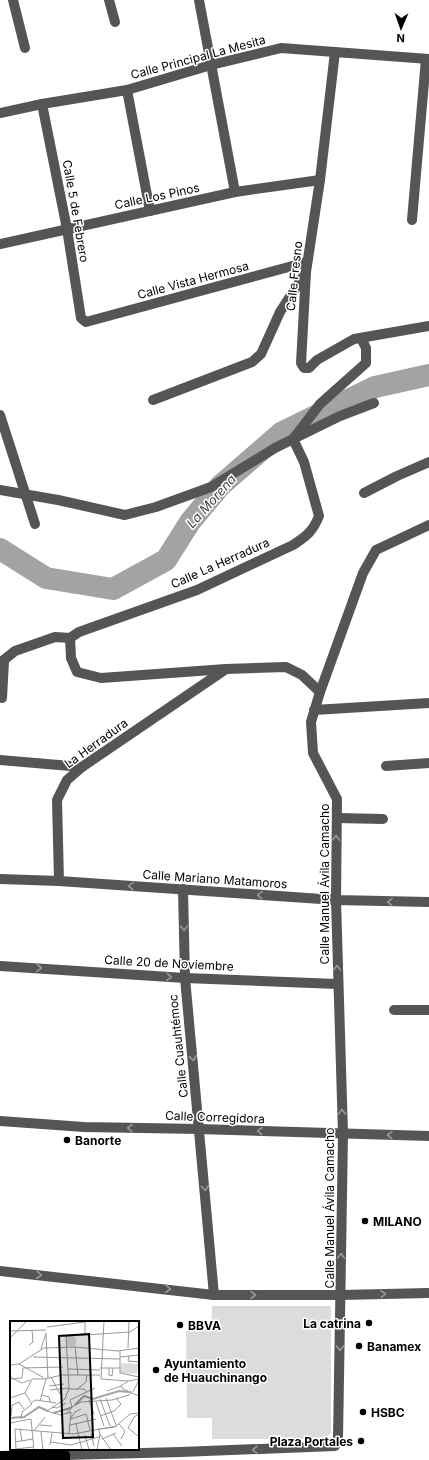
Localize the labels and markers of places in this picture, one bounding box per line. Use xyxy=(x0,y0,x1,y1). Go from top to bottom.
place label: Banorte xyxy=(75,1133,121,1148)
marker: Banorte xyxy=(62,1135,72,1145)
place label: MILANO xyxy=(373,1214,422,1229)
marker: MILANO xyxy=(360,1216,370,1226)
place label: La catrina xyxy=(303,1316,361,1331)
place label: BBVA xyxy=(188,1318,221,1333)
marker: La catrina xyxy=(364,1318,374,1328)
marker: BBVA xyxy=(175,1320,185,1330)
place label: Banamex xyxy=(367,1339,421,1354)
marker: Banamex xyxy=(354,1341,364,1351)
place label: Ayuntamiento de Huauchinango xyxy=(164,1356,267,1385)
marker: Ayuntamiento de Huauchinango xyxy=(151,1365,161,1375)
place label: HSBC xyxy=(371,1405,405,1420)
marker: HSBC xyxy=(358,1407,368,1417)
place label: Plaza Portales xyxy=(270,1434,353,1449)
marker: Plaza Portales xyxy=(356,1436,366,1446)

